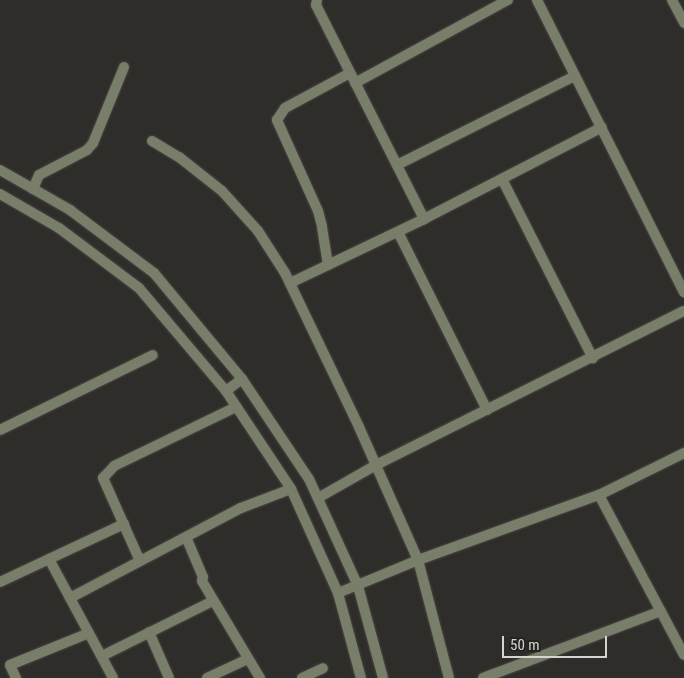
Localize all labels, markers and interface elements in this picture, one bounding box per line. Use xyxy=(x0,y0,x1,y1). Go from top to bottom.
scale bar xyxy=(504,626,609,658)
text: 50 m xyxy=(510,636,540,654)

